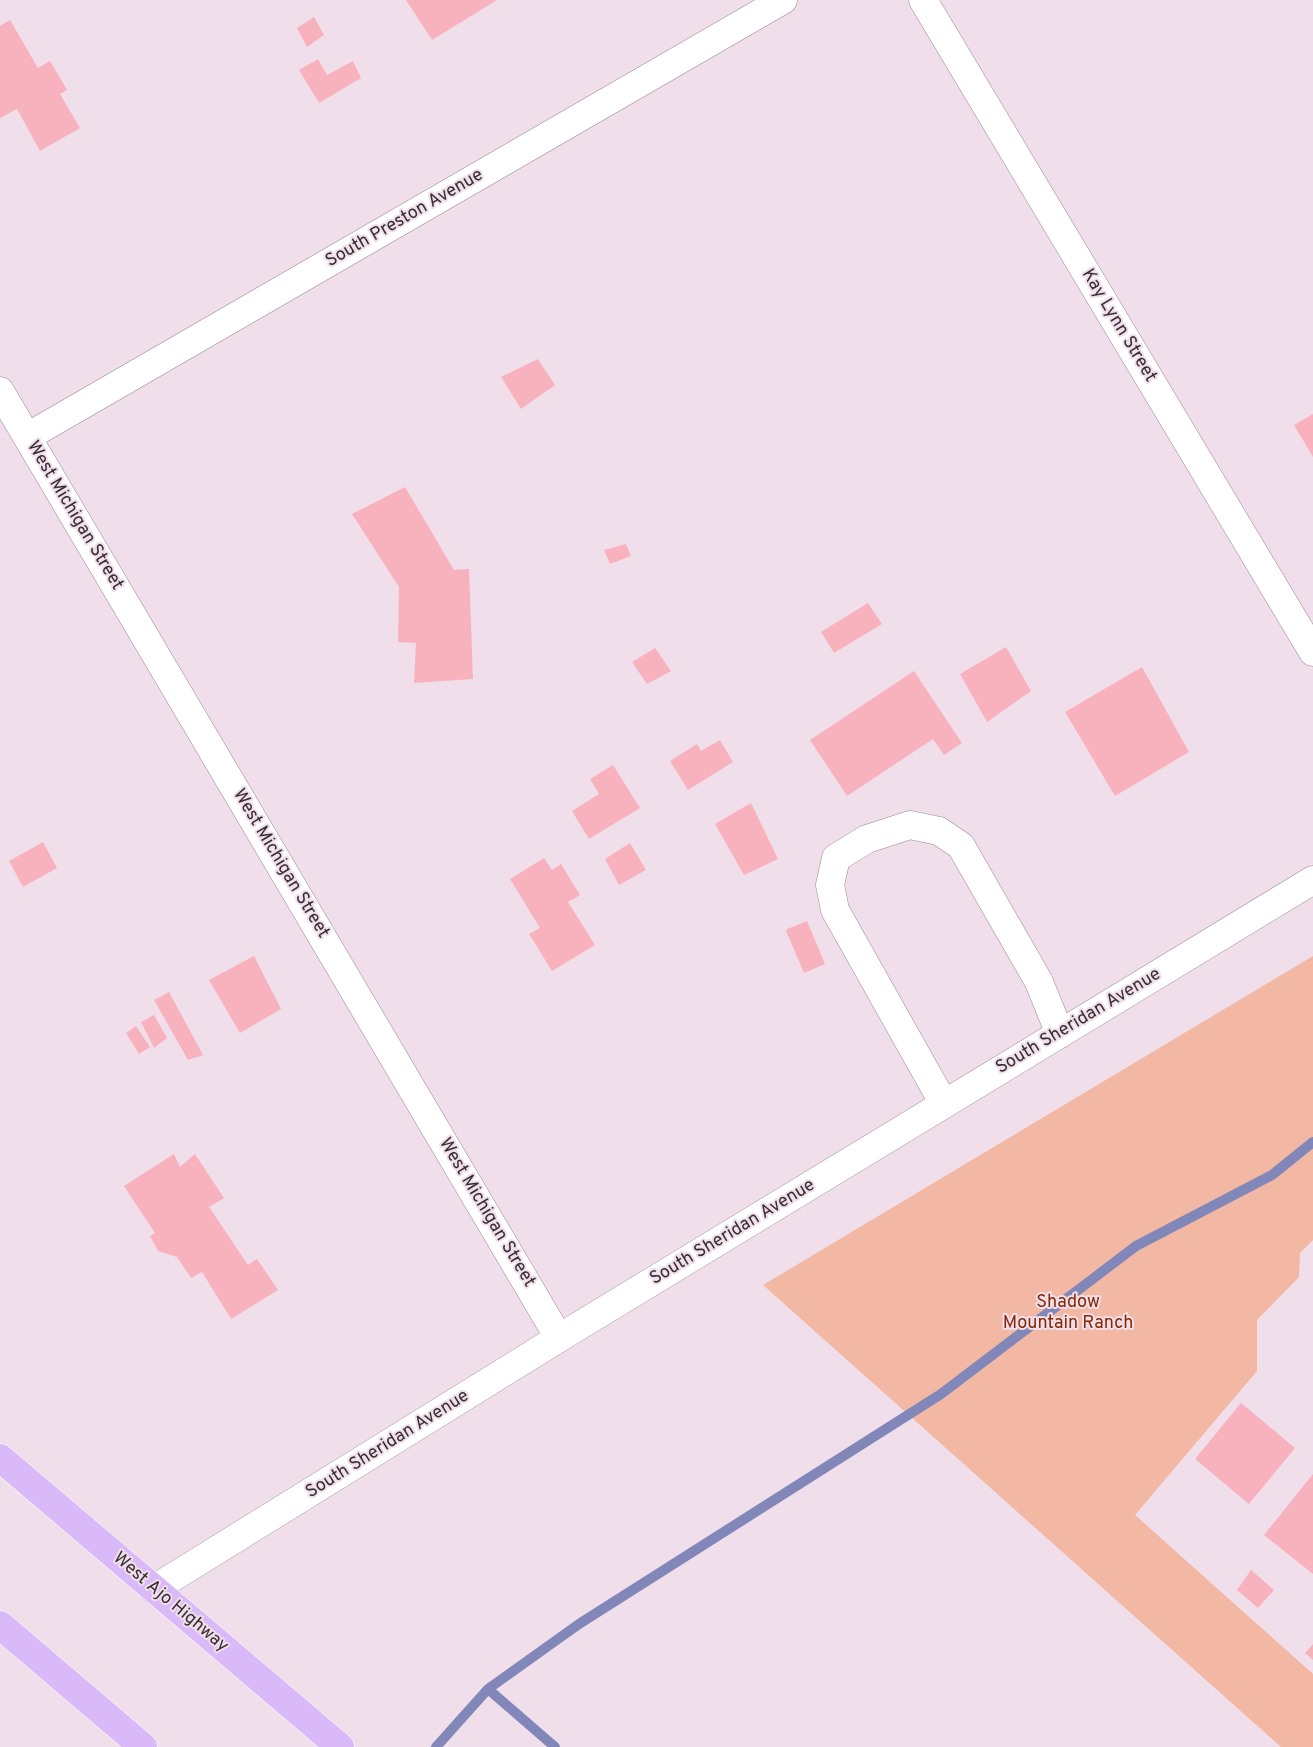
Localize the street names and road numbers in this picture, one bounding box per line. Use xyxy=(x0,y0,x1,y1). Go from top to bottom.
street label: South Preston Avenue xyxy=(322,165,488,273)
street label: Kay Lynn Street xyxy=(1076,266,1160,386)
street label: West Michigan Street xyxy=(21,437,127,595)
street label: West Michigan Street xyxy=(227,785,333,943)
street label: South Sheridan Avenue xyxy=(993,964,1165,1080)
street label: West Michigan Street xyxy=(433,1134,539,1292)
street label: South Sheridan Avenue xyxy=(647,1175,819,1291)
street label: South Sheridan Avenue xyxy=(302,1386,474,1504)
street label: West Ajo Highway xyxy=(108,1548,232,1658)

